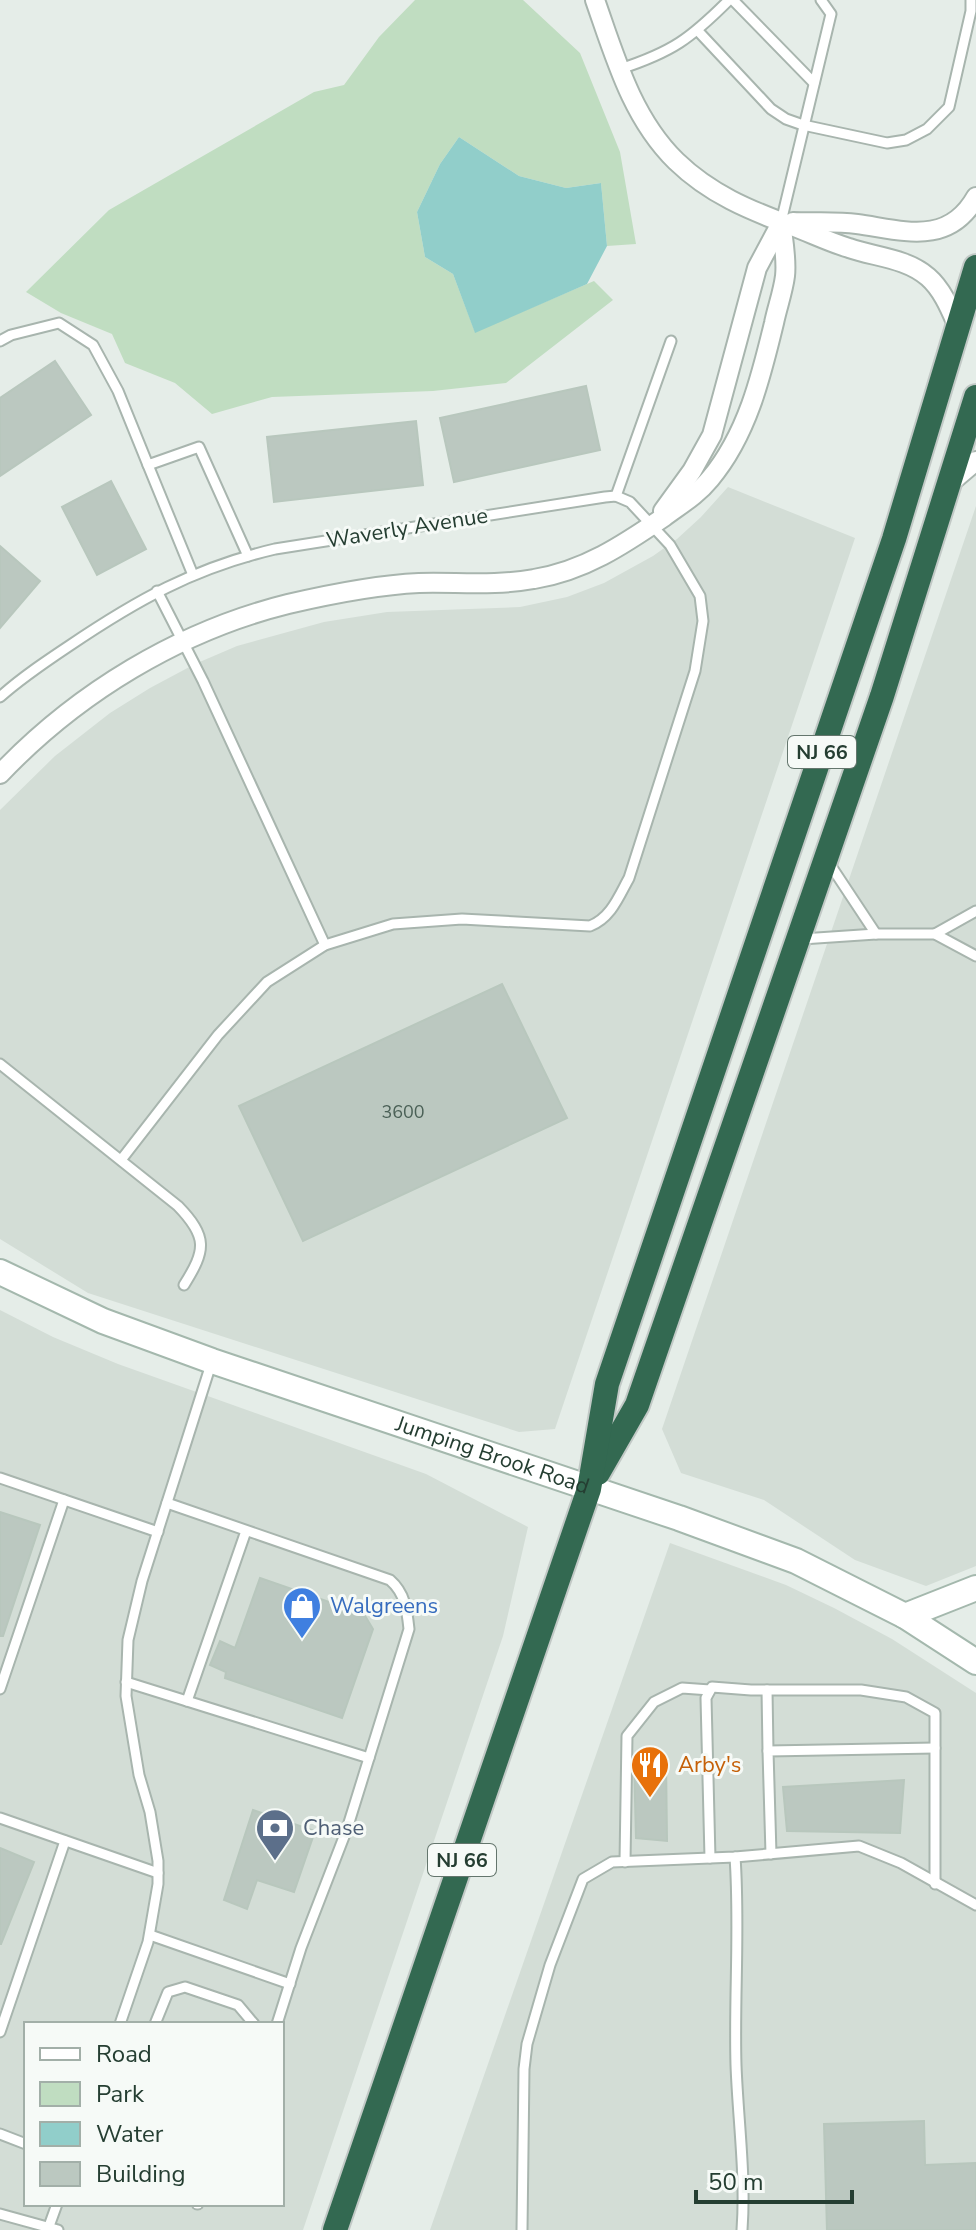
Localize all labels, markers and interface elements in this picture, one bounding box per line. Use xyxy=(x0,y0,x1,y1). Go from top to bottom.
street label: Waverly Avenue xyxy=(324,500,490,556)
road number: NJ 66 xyxy=(788,736,856,768)
house number: 3600 xyxy=(381,1100,425,1124)
street label: Jumping Brook Road xyxy=(391,1409,593,1502)
shop icon: Walgreens xyxy=(281,1585,323,1640)
place label: Walgreens xyxy=(330,1591,438,1621)
restaurant icon: Arby's xyxy=(629,1744,671,1799)
place label: Arby's xyxy=(678,1750,741,1780)
bank icon: Chase xyxy=(254,1807,296,1862)
place label: Chase xyxy=(303,1813,364,1843)
road number: NJ 66 xyxy=(428,1844,496,1876)
legend xyxy=(24,2022,284,2206)
text: Road xyxy=(96,2038,152,2070)
text: Park xyxy=(96,2078,145,2110)
text: Water xyxy=(96,2118,164,2150)
scale bar xyxy=(696,2154,852,2204)
text: Building xyxy=(96,2158,186,2190)
text: 50 m xyxy=(708,2166,764,2198)

